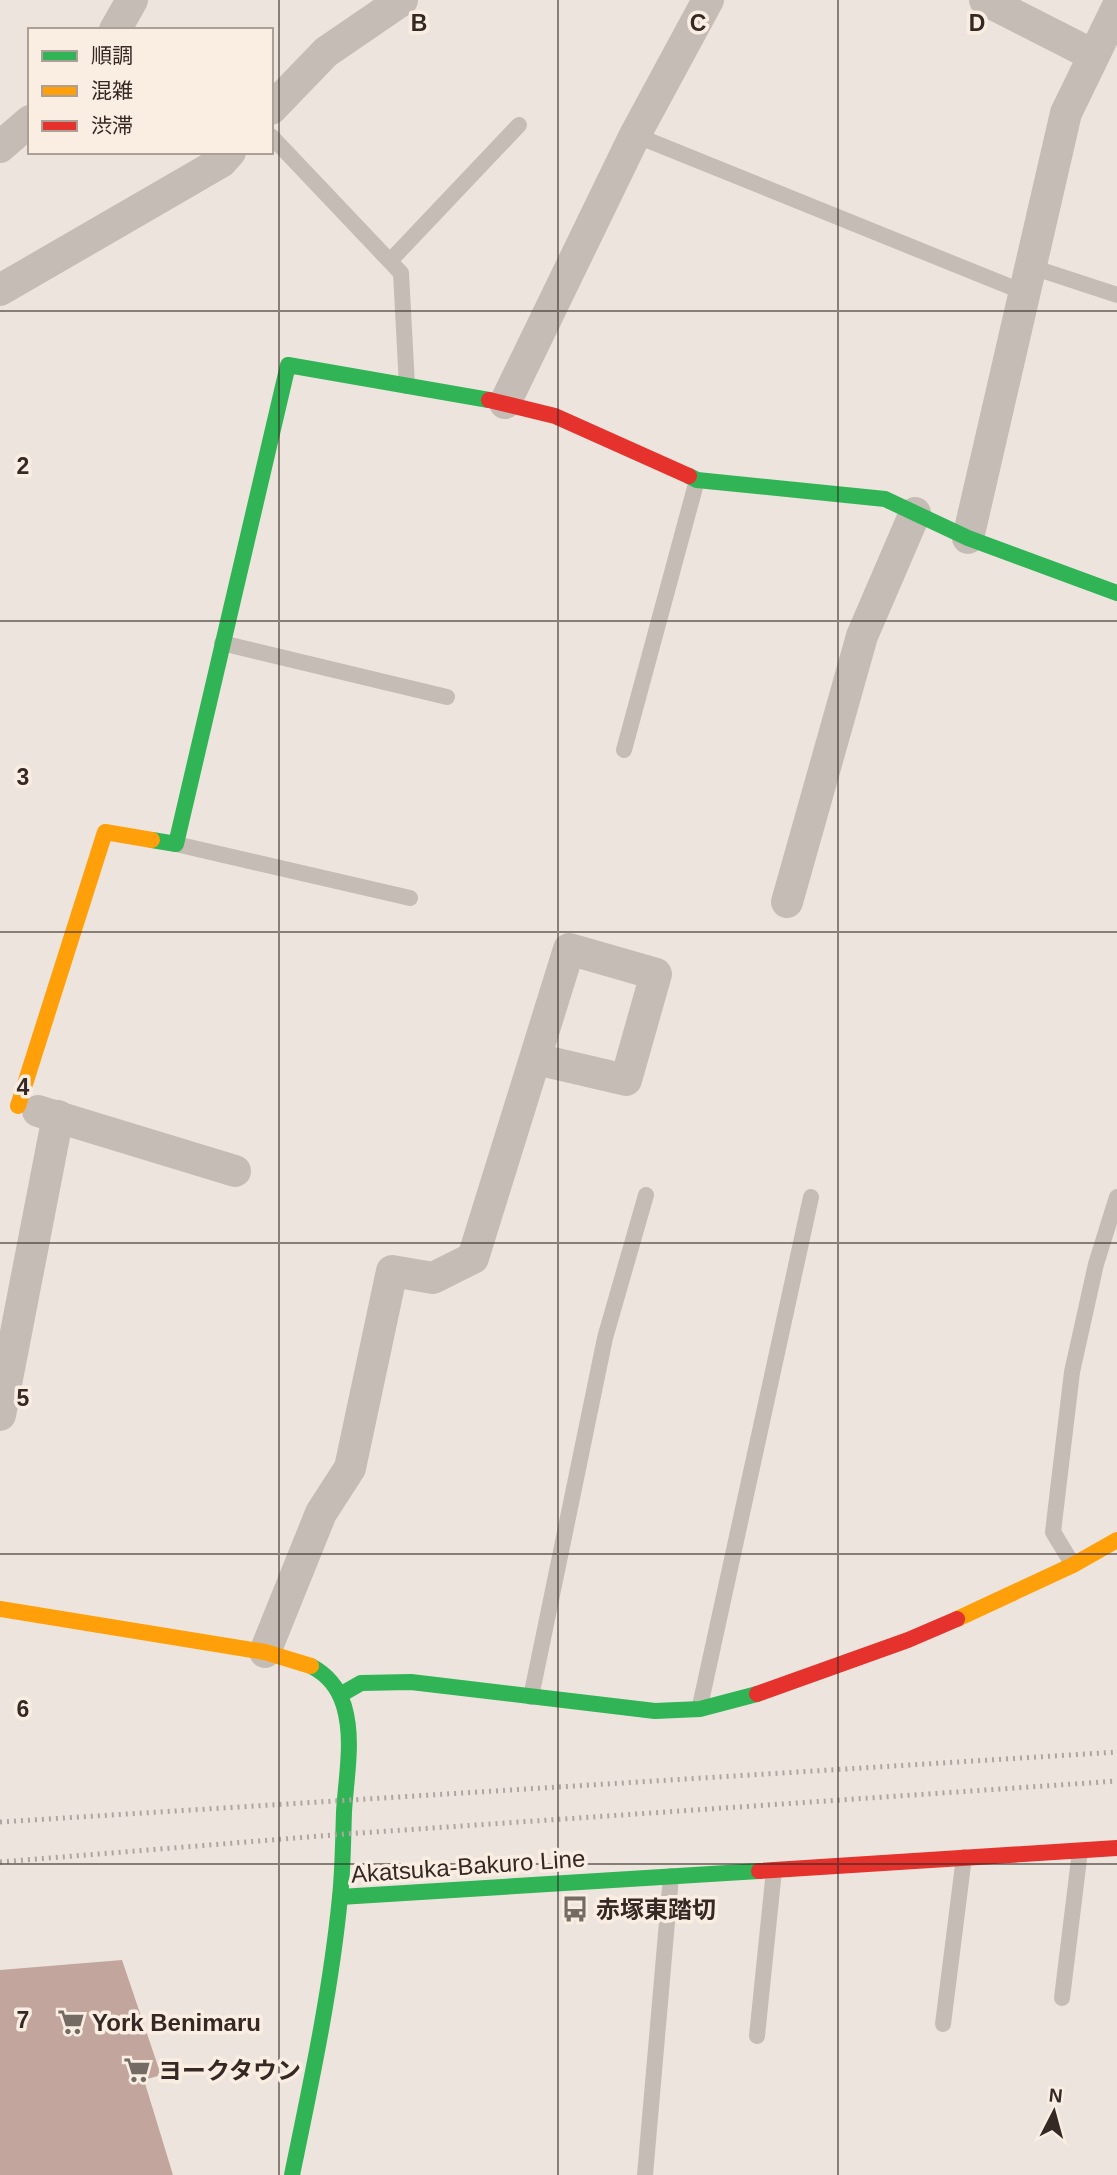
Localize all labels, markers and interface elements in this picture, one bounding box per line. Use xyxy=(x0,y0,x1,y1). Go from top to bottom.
text: B xyxy=(411,10,427,36)
text: C xyxy=(690,10,706,36)
text: D xyxy=(969,10,985,36)
legend xyxy=(28,28,273,154)
text: 順調 xyxy=(91,44,133,67)
text: 混雑 xyxy=(91,79,133,102)
text: 渋滞 xyxy=(91,114,133,137)
text: 2 xyxy=(17,453,29,479)
text: 3 xyxy=(17,764,29,790)
text: 4 xyxy=(17,1074,30,1100)
text: 5 xyxy=(17,1385,30,1411)
text: 6 xyxy=(17,1696,29,1722)
street label: Akatsuka-Bakuro Line xyxy=(350,1844,586,1888)
bus stop icon: 赤塚東踏切 xyxy=(560,1894,590,1924)
place label: 赤塚東踏切 xyxy=(596,1896,716,1923)
text: 7 xyxy=(17,2007,29,2033)
supermarket icon: York Benimaru xyxy=(56,2007,86,2037)
place label: York Benimaru xyxy=(92,2009,261,2036)
supermarket icon: ヨークタウン xyxy=(122,2055,152,2085)
place label: ヨークタウン xyxy=(158,2057,301,2084)
north arrow xyxy=(1019,2077,1089,2147)
text: N xyxy=(1048,2084,1064,2107)

